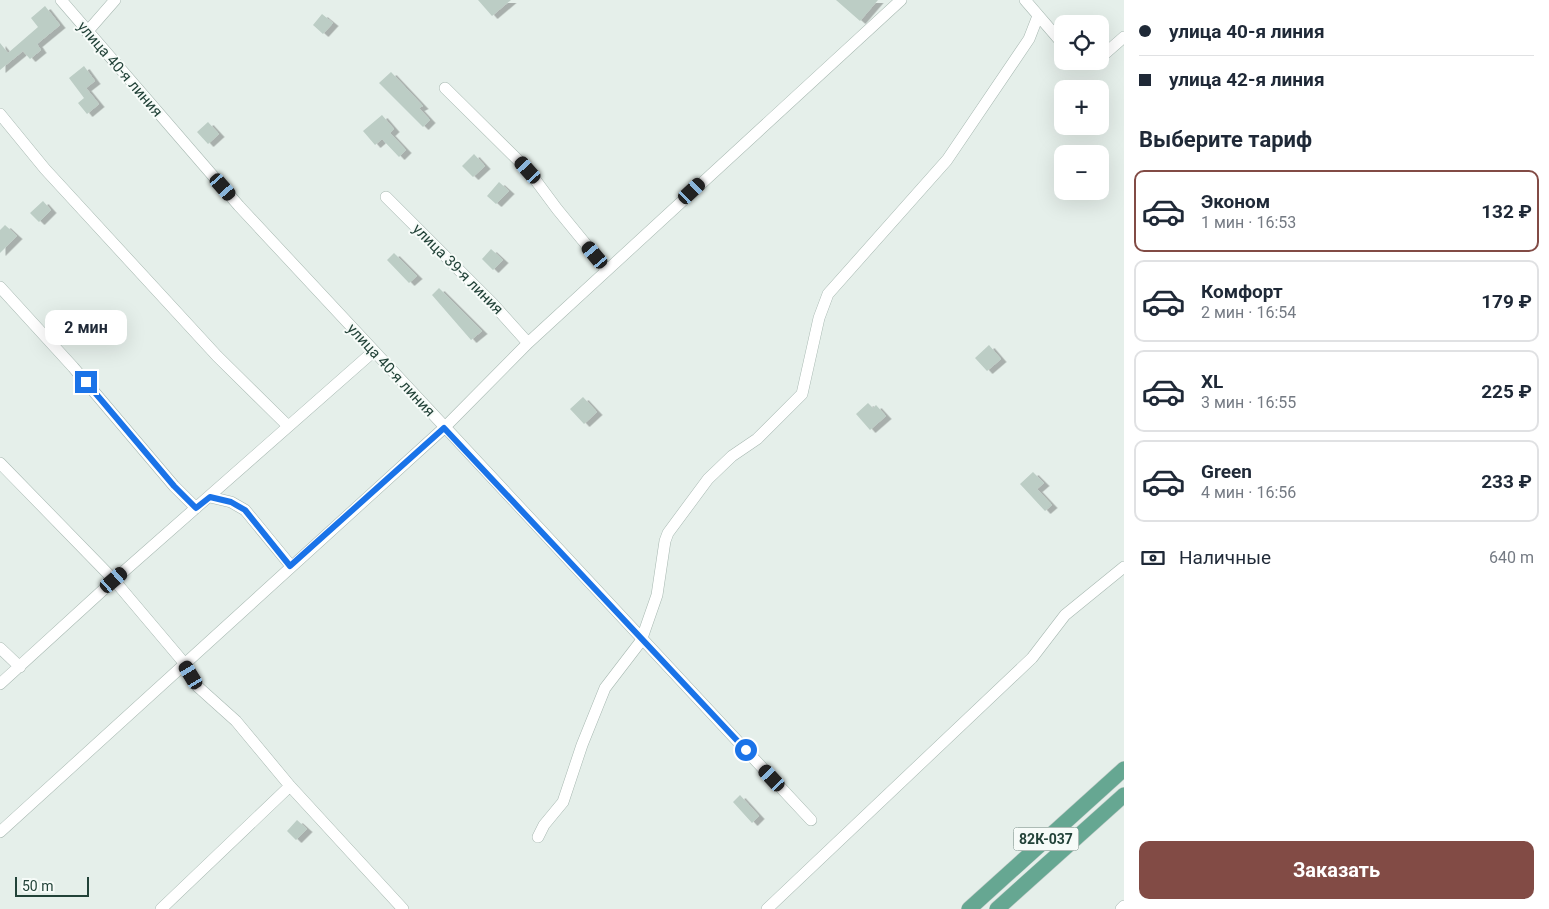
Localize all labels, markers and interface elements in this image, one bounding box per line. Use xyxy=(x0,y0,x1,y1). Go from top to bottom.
map controls xyxy=(1054,15,1109,200)
button: locate xyxy=(1054,15,1109,70)
street label: улица 40-я линия xyxy=(74,18,166,120)
text: улица 40-я линия xyxy=(1169,20,1325,43)
text: улица 42-я линия xyxy=(1169,68,1325,91)
button: + xyxy=(1054,80,1109,135)
text: Выберите тариф xyxy=(1139,127,1312,152)
button: − xyxy=(1054,145,1109,200)
car xyxy=(512,154,543,186)
car xyxy=(207,171,238,203)
car xyxy=(675,175,708,207)
icon: car xyxy=(1141,189,1186,234)
text: Эконом xyxy=(1201,190,1270,213)
text: 132 ₽ xyxy=(1481,200,1532,223)
text: 1 мин · 16:53 xyxy=(1201,213,1296,232)
street label: улица 39-я линия xyxy=(409,220,507,318)
car xyxy=(579,239,610,271)
icon: car xyxy=(1141,279,1186,324)
text: Комфорт xyxy=(1201,280,1283,303)
text: 179 ₽ xyxy=(1481,290,1532,313)
text: 2 мин · 16:54 xyxy=(1201,303,1296,322)
callout: 2 мин xyxy=(45,310,127,344)
text: 2 мин xyxy=(64,318,108,337)
street label: улица 40-я линия xyxy=(343,320,439,420)
icon: car xyxy=(1141,369,1186,414)
text: XL xyxy=(1201,370,1223,393)
route end xyxy=(75,371,97,393)
text: 225 ₽ xyxy=(1481,380,1532,403)
text: 3 мин · 16:55 xyxy=(1201,393,1296,412)
icon: car xyxy=(1141,459,1186,504)
text: Green xyxy=(1201,460,1252,483)
text: 233 ₽ xyxy=(1481,470,1532,493)
text: 4 мин · 16:56 xyxy=(1201,483,1296,502)
icon: cash xyxy=(1139,544,1167,572)
text: Наличные xyxy=(1179,546,1271,569)
text: 640 m xyxy=(1489,548,1534,567)
car xyxy=(97,564,130,596)
car xyxy=(176,658,205,692)
route start xyxy=(735,739,757,761)
car xyxy=(756,762,787,794)
road number: 82К-037 xyxy=(1014,828,1078,851)
button: Заказать xyxy=(1139,841,1534,899)
scale bar xyxy=(15,874,89,897)
text: 50 m xyxy=(22,878,54,894)

